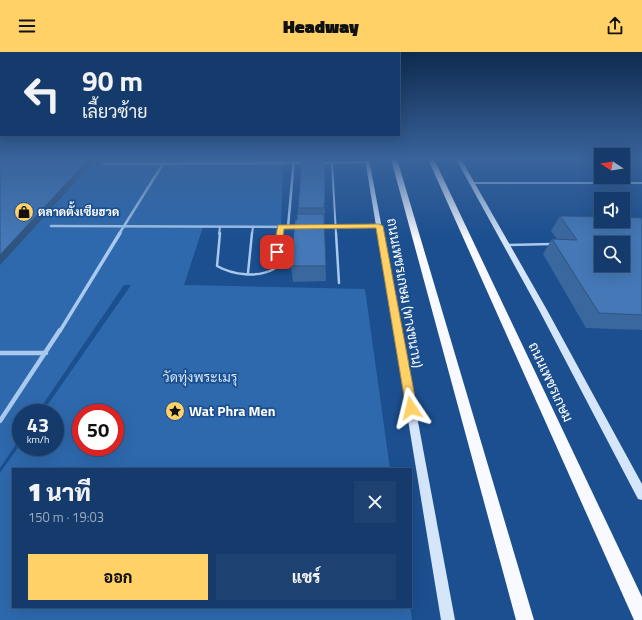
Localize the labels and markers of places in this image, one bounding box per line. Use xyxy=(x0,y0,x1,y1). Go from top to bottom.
shop icon: ตลาดตั้งเซียฮวด xyxy=(13,201,35,223)
place label: ตลาดตั้งเซียฮวด xyxy=(38,201,119,221)
pin xyxy=(260,235,294,269)
place icon: Wat Phra Men xyxy=(164,400,186,422)
place label: Wat Phra Men xyxy=(189,400,275,421)

